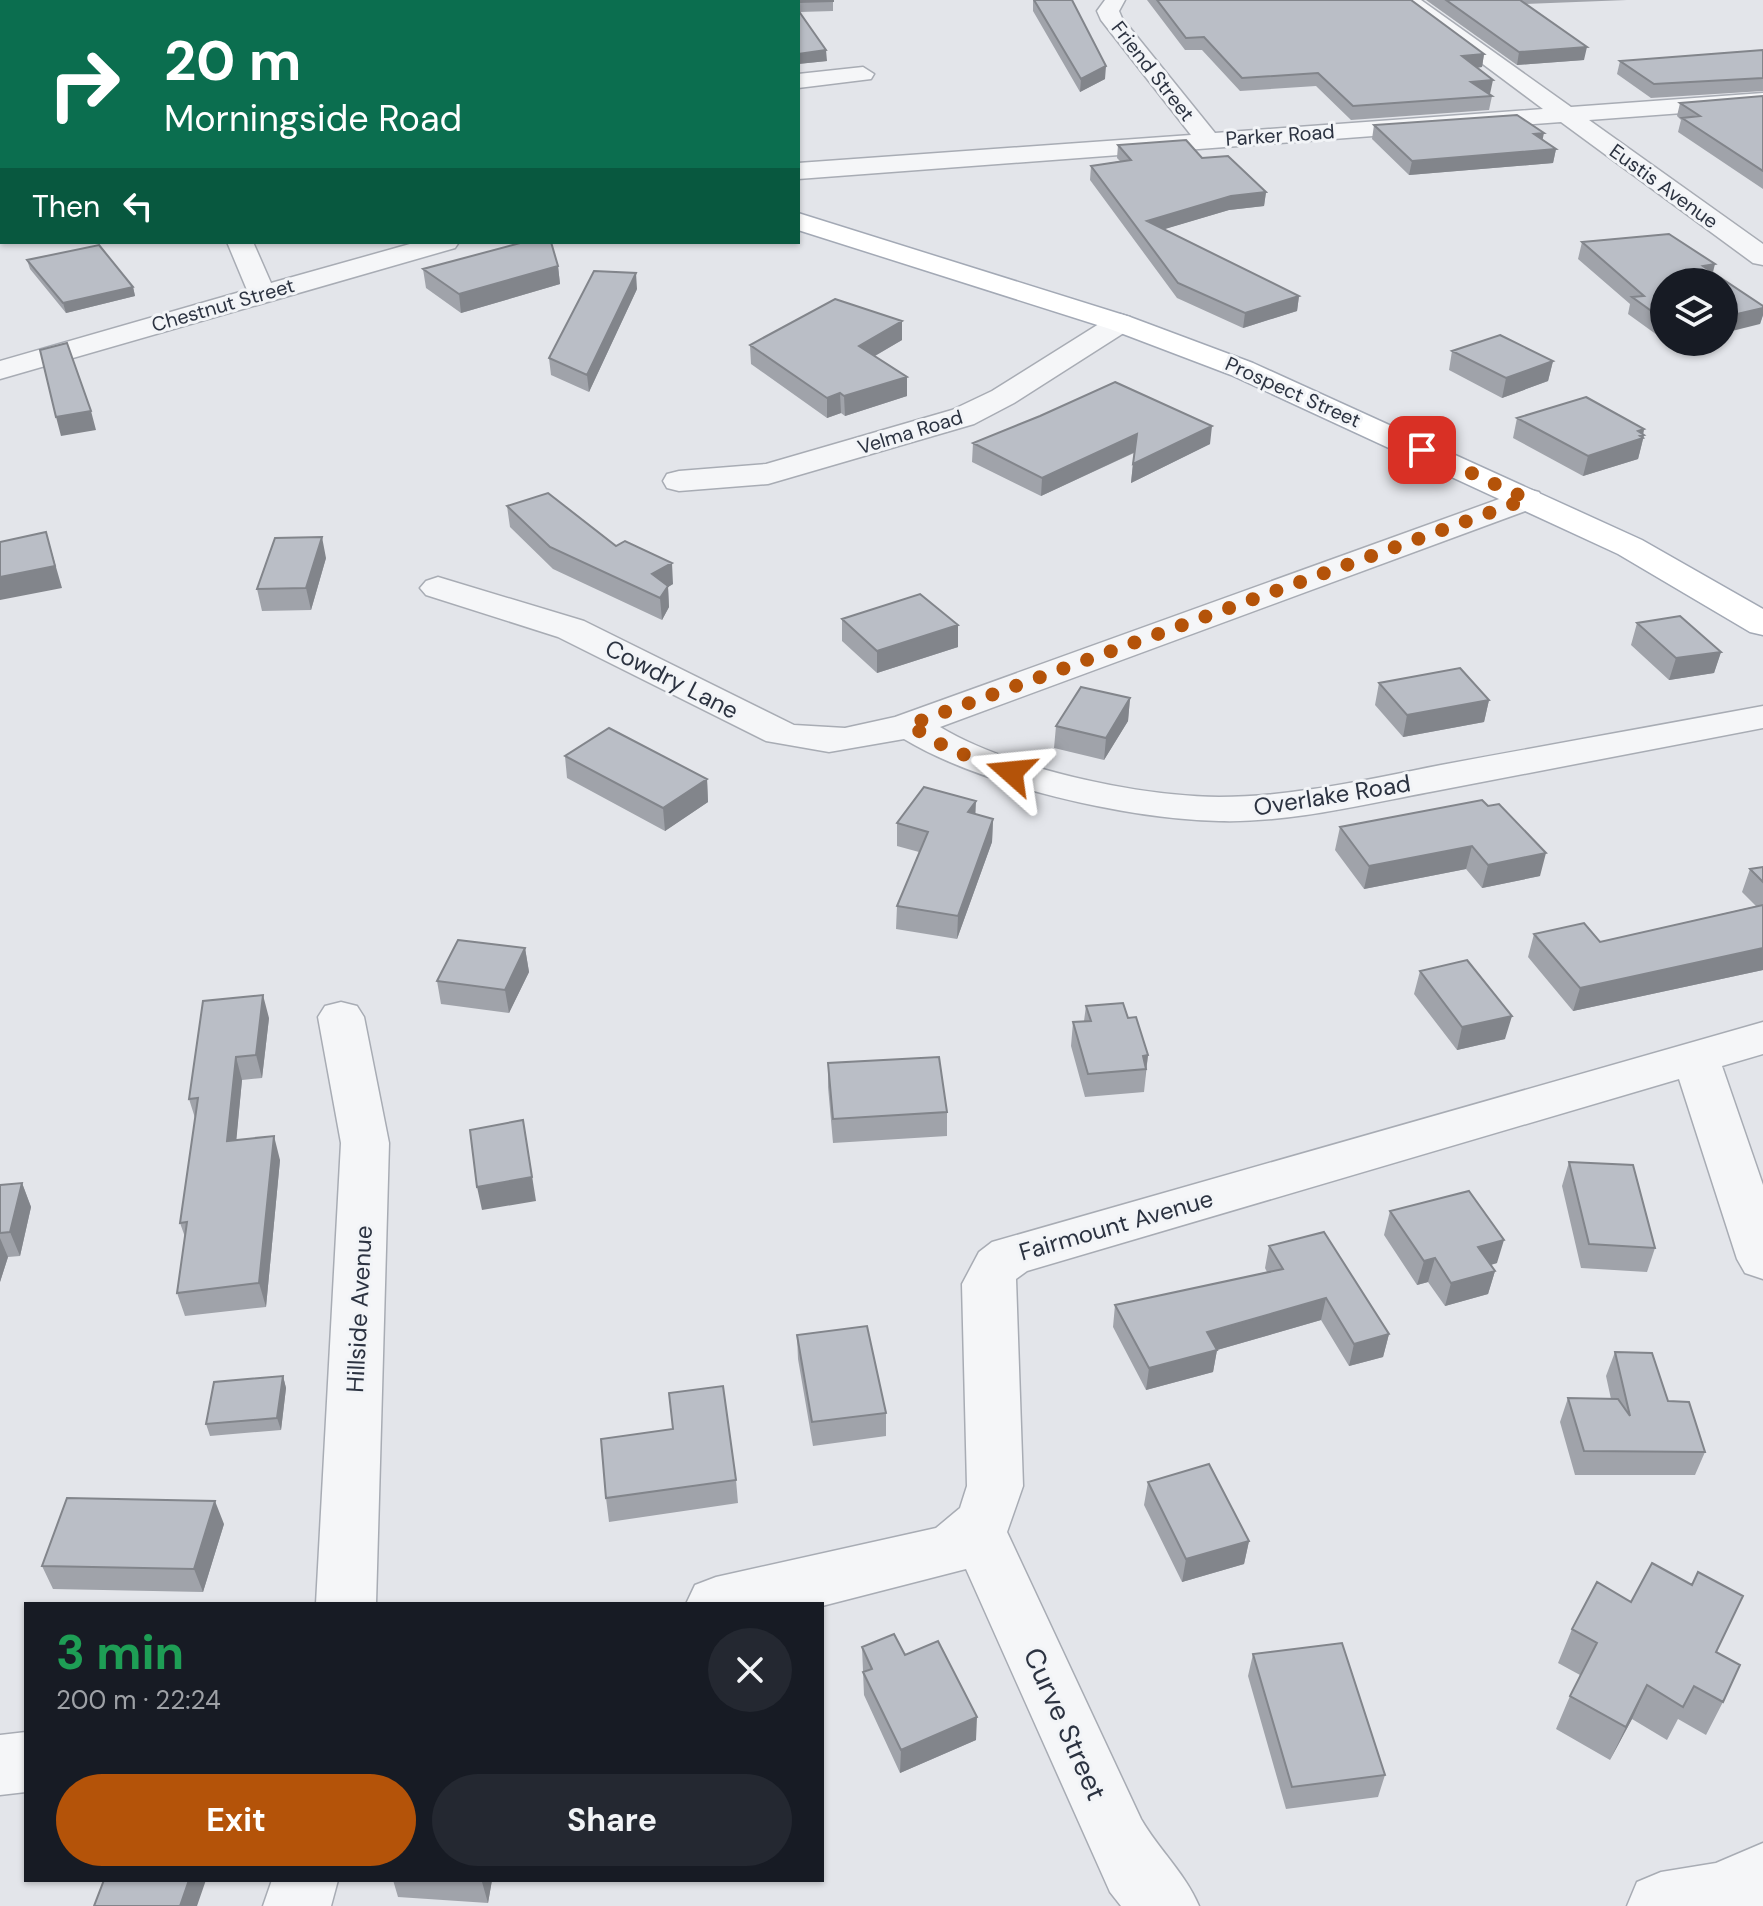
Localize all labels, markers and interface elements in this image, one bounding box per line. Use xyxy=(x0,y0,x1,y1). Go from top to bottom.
street label: Friend Street xyxy=(1106,16,1200,127)
text: 20 m xyxy=(164,24,301,97)
icon: right xyxy=(32,32,136,136)
text: Morningside Road xyxy=(164,95,462,142)
street label: Parker Road xyxy=(1225,118,1335,152)
street label: Eustis Avenue xyxy=(1604,138,1724,234)
icon: left xyxy=(116,184,160,228)
text: Then xyxy=(32,187,100,226)
map controls xyxy=(1650,268,1738,356)
button: layers xyxy=(1650,268,1738,356)
street label: Chestnut Street xyxy=(149,272,298,338)
street label: Prospect Street xyxy=(1221,351,1365,434)
street label: Velma Road xyxy=(854,404,966,460)
pin xyxy=(1388,416,1456,484)
icon: arrive xyxy=(1400,428,1444,472)
street label: Cowdry Lane xyxy=(600,632,744,726)
position arrow xyxy=(969,730,1053,814)
street label: Overlake Road xyxy=(1251,767,1413,823)
street label: Fairmount Avenue xyxy=(1015,1183,1217,1267)
street label: Hillside Avenue xyxy=(339,1225,379,1393)
text: 3 min xyxy=(56,1621,184,1684)
button: close xyxy=(708,1628,792,1712)
street label: Curve Street xyxy=(1015,1642,1115,1806)
text: 200 m · 22:24 xyxy=(56,1683,221,1717)
button: Exit xyxy=(56,1774,416,1866)
button: Share xyxy=(432,1774,792,1866)

